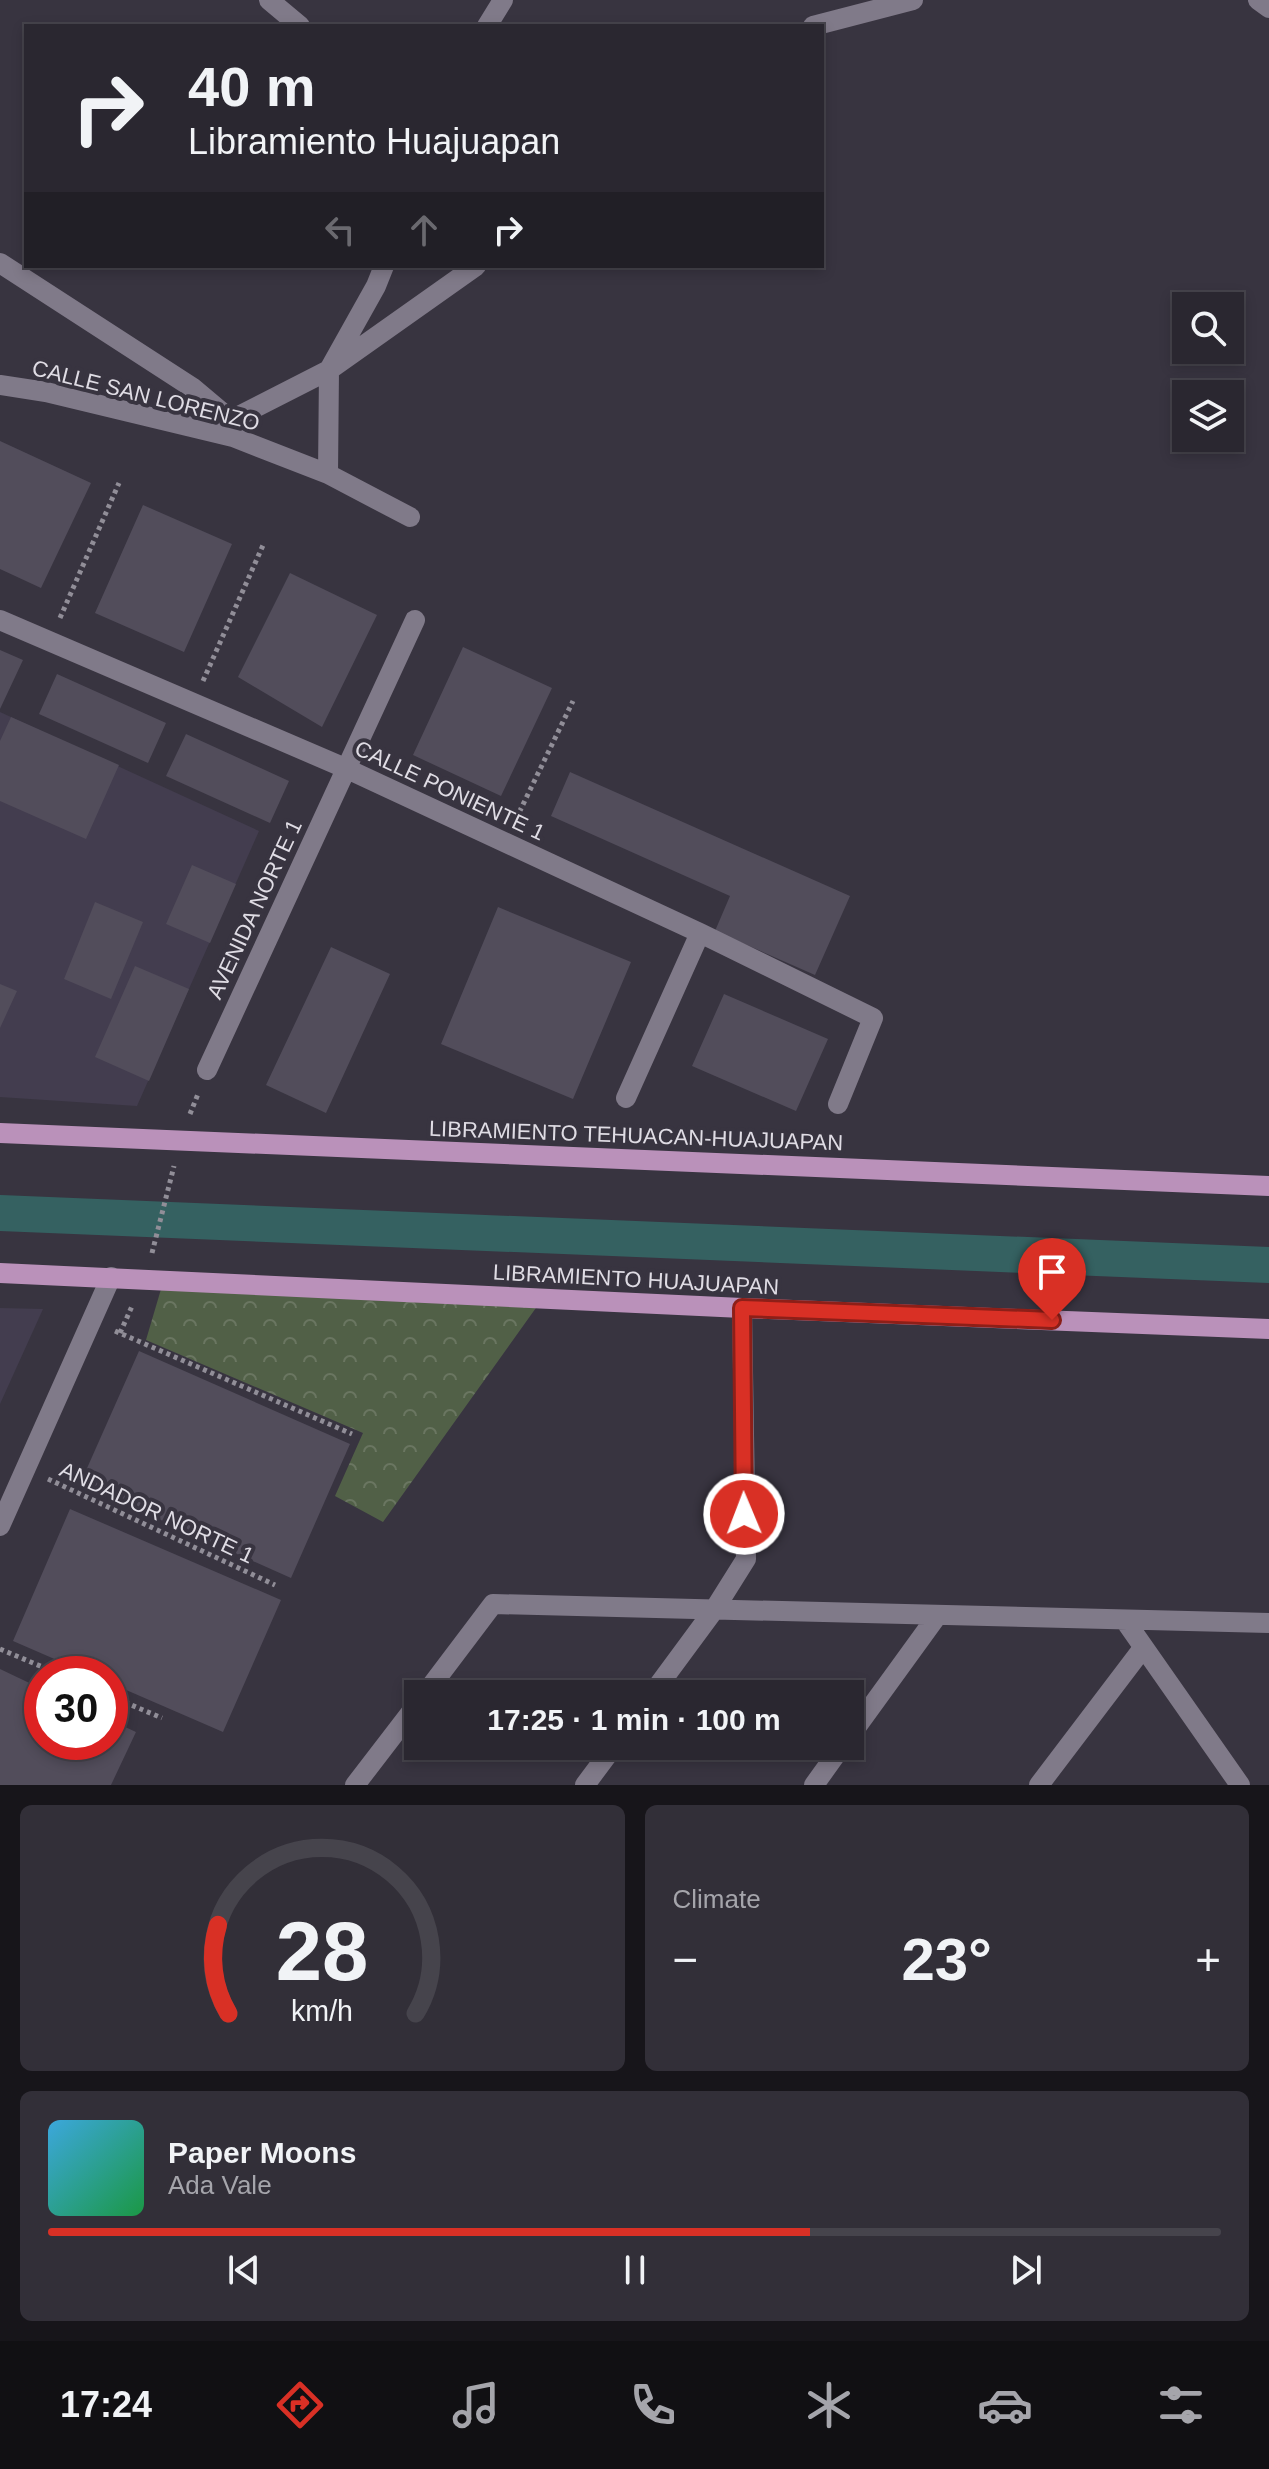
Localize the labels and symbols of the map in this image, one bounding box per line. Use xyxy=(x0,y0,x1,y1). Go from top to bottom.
street label: CALLE SAN LORENZO xyxy=(30,355,262,436)
street label: CALLE PONIENTE 1 xyxy=(351,735,549,845)
street label: AVENIDA NORTE 1 xyxy=(202,816,307,1003)
street label: LIBRAMIENTO TEHUACAN-HUAJUAPAN xyxy=(428,1116,843,1155)
pin xyxy=(1018,1238,1086,1320)
street label: LIBRAMIENTO HUAJUAPAN xyxy=(492,1260,780,1299)
street label: ANDADOR NORTE 1 xyxy=(56,1457,258,1568)
position arrow xyxy=(702,1472,786,1556)
speed limit sign: 30 xyxy=(24,1656,128,1760)

